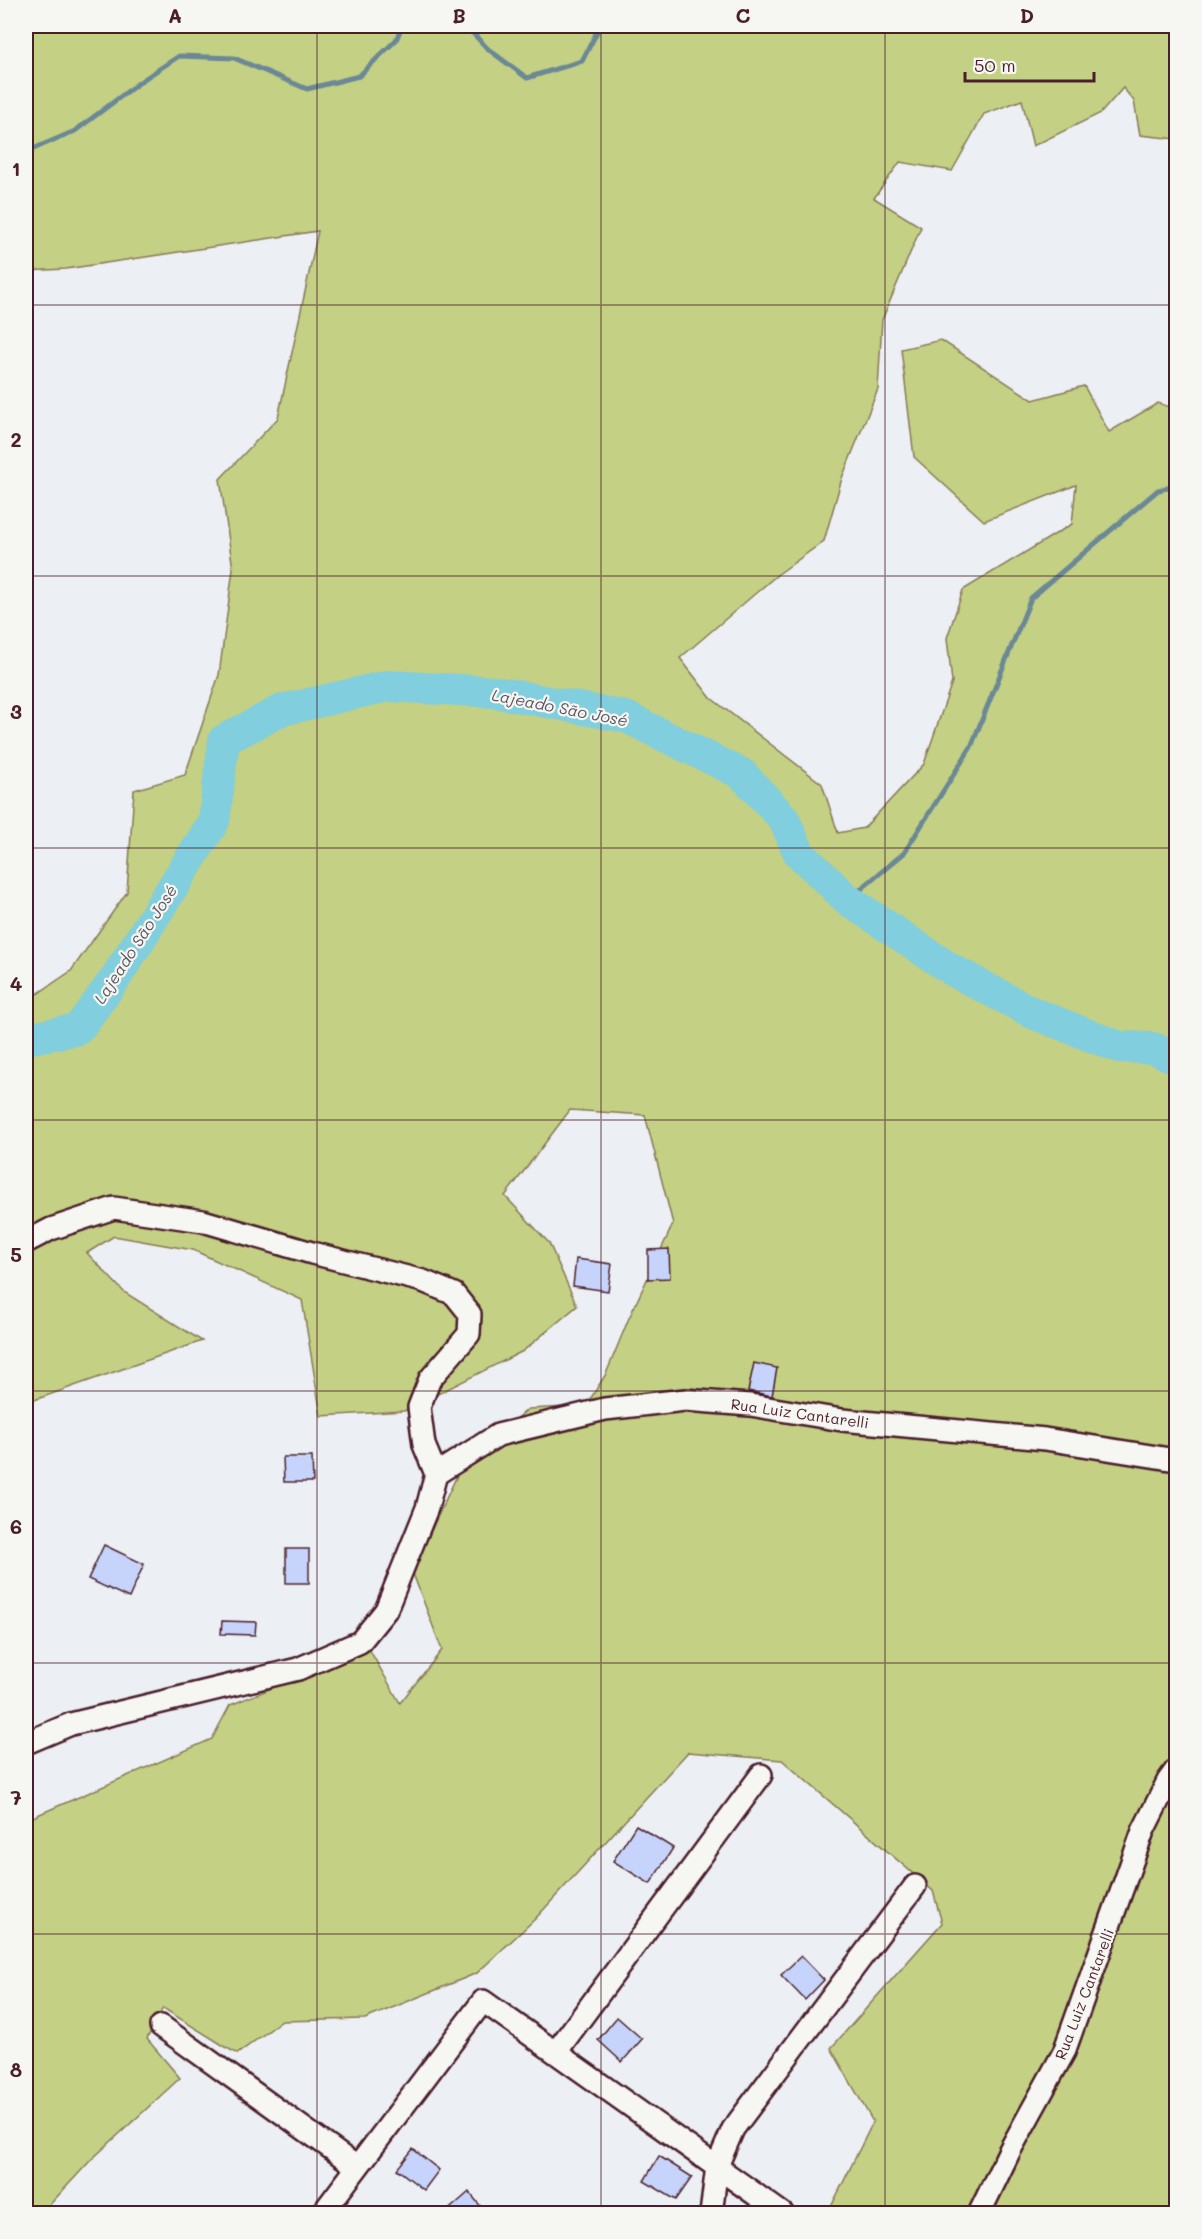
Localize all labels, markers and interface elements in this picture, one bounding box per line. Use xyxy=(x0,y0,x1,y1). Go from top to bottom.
text: A xyxy=(168,2,182,28)
text: B xyxy=(452,2,466,28)
text: C xyxy=(736,2,751,28)
text: D xyxy=(1020,2,1034,28)
scale bar xyxy=(965,45,1094,83)
text: 50 m xyxy=(974,53,1016,77)
text: 1 xyxy=(12,155,20,181)
text: 2 xyxy=(10,426,22,452)
water label: Lajeado São José xyxy=(490,684,630,730)
text: 3 xyxy=(10,698,22,724)
water label: Lajeado São José xyxy=(89,880,181,1008)
text: 4 xyxy=(10,970,23,996)
text: 5 xyxy=(10,1241,22,1267)
street label: Rua Luiz Cantarelli xyxy=(730,1393,870,1433)
text: 6 xyxy=(10,1513,22,1539)
text: 7 xyxy=(10,1784,22,1810)
street label: Rua Luiz Cantarelli xyxy=(1050,1926,1118,2062)
text: 8 xyxy=(10,2056,22,2082)

